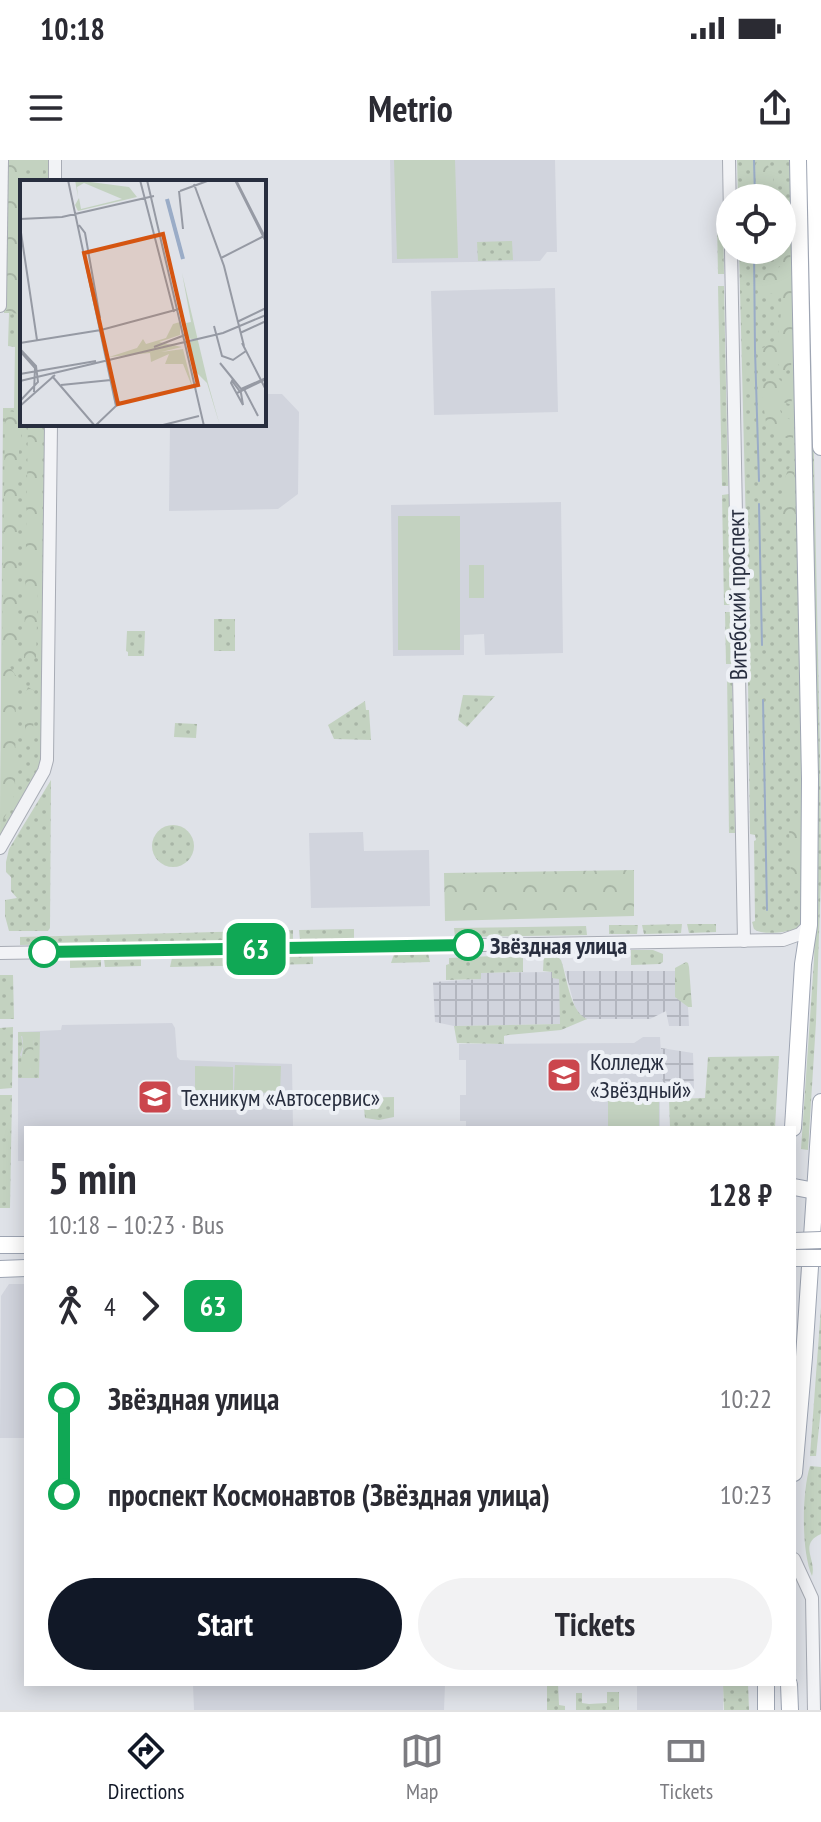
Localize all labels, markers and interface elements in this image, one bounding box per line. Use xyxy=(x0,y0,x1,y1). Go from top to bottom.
text: 10:18 xyxy=(40,9,105,48)
text: Metrio xyxy=(368,85,453,132)
icon: menu xyxy=(24,86,68,130)
icon: share xyxy=(753,86,797,130)
inset map xyxy=(20,180,266,426)
map controls xyxy=(716,184,796,264)
button: locate xyxy=(716,184,796,264)
street label: Витебский проспект xyxy=(720,509,754,680)
line badge: 63 xyxy=(220,923,292,975)
text: 63 xyxy=(243,930,269,967)
marker: Звёздная улица xyxy=(453,930,483,960)
place label: Звёздная улица xyxy=(490,930,627,961)
unlabelled marker xyxy=(29,937,59,967)
place label: Колледж «Звёздный» xyxy=(590,1046,691,1105)
school or university icon: Колледж «Звёздный» xyxy=(545,1056,583,1094)
school or university icon: Техникум «Автосервис» xyxy=(136,1078,174,1116)
place label: Техникум «Автосервис» xyxy=(181,1082,380,1113)
text: 5 min xyxy=(48,1149,137,1206)
text: 128 ₽ xyxy=(708,1175,772,1214)
text: 10:18 – 10:23 · Bus xyxy=(48,1208,224,1241)
icon: walk xyxy=(48,1284,92,1328)
icon: forward xyxy=(128,1284,172,1328)
text: 63 xyxy=(200,1287,226,1324)
text: 4 xyxy=(104,1290,116,1323)
text: Звёздная улица xyxy=(108,1379,279,1418)
text: 10:22 xyxy=(720,1382,772,1415)
text: проспект Космонавтов (Звёздная улица) xyxy=(108,1475,550,1514)
text: 10:23 xyxy=(720,1478,772,1511)
button: Start xyxy=(48,1578,402,1670)
button: Tickets xyxy=(418,1578,772,1670)
tab: Directions xyxy=(108,1729,184,1805)
tab: Map xyxy=(400,1729,444,1805)
tab: Tickets xyxy=(660,1729,713,1805)

